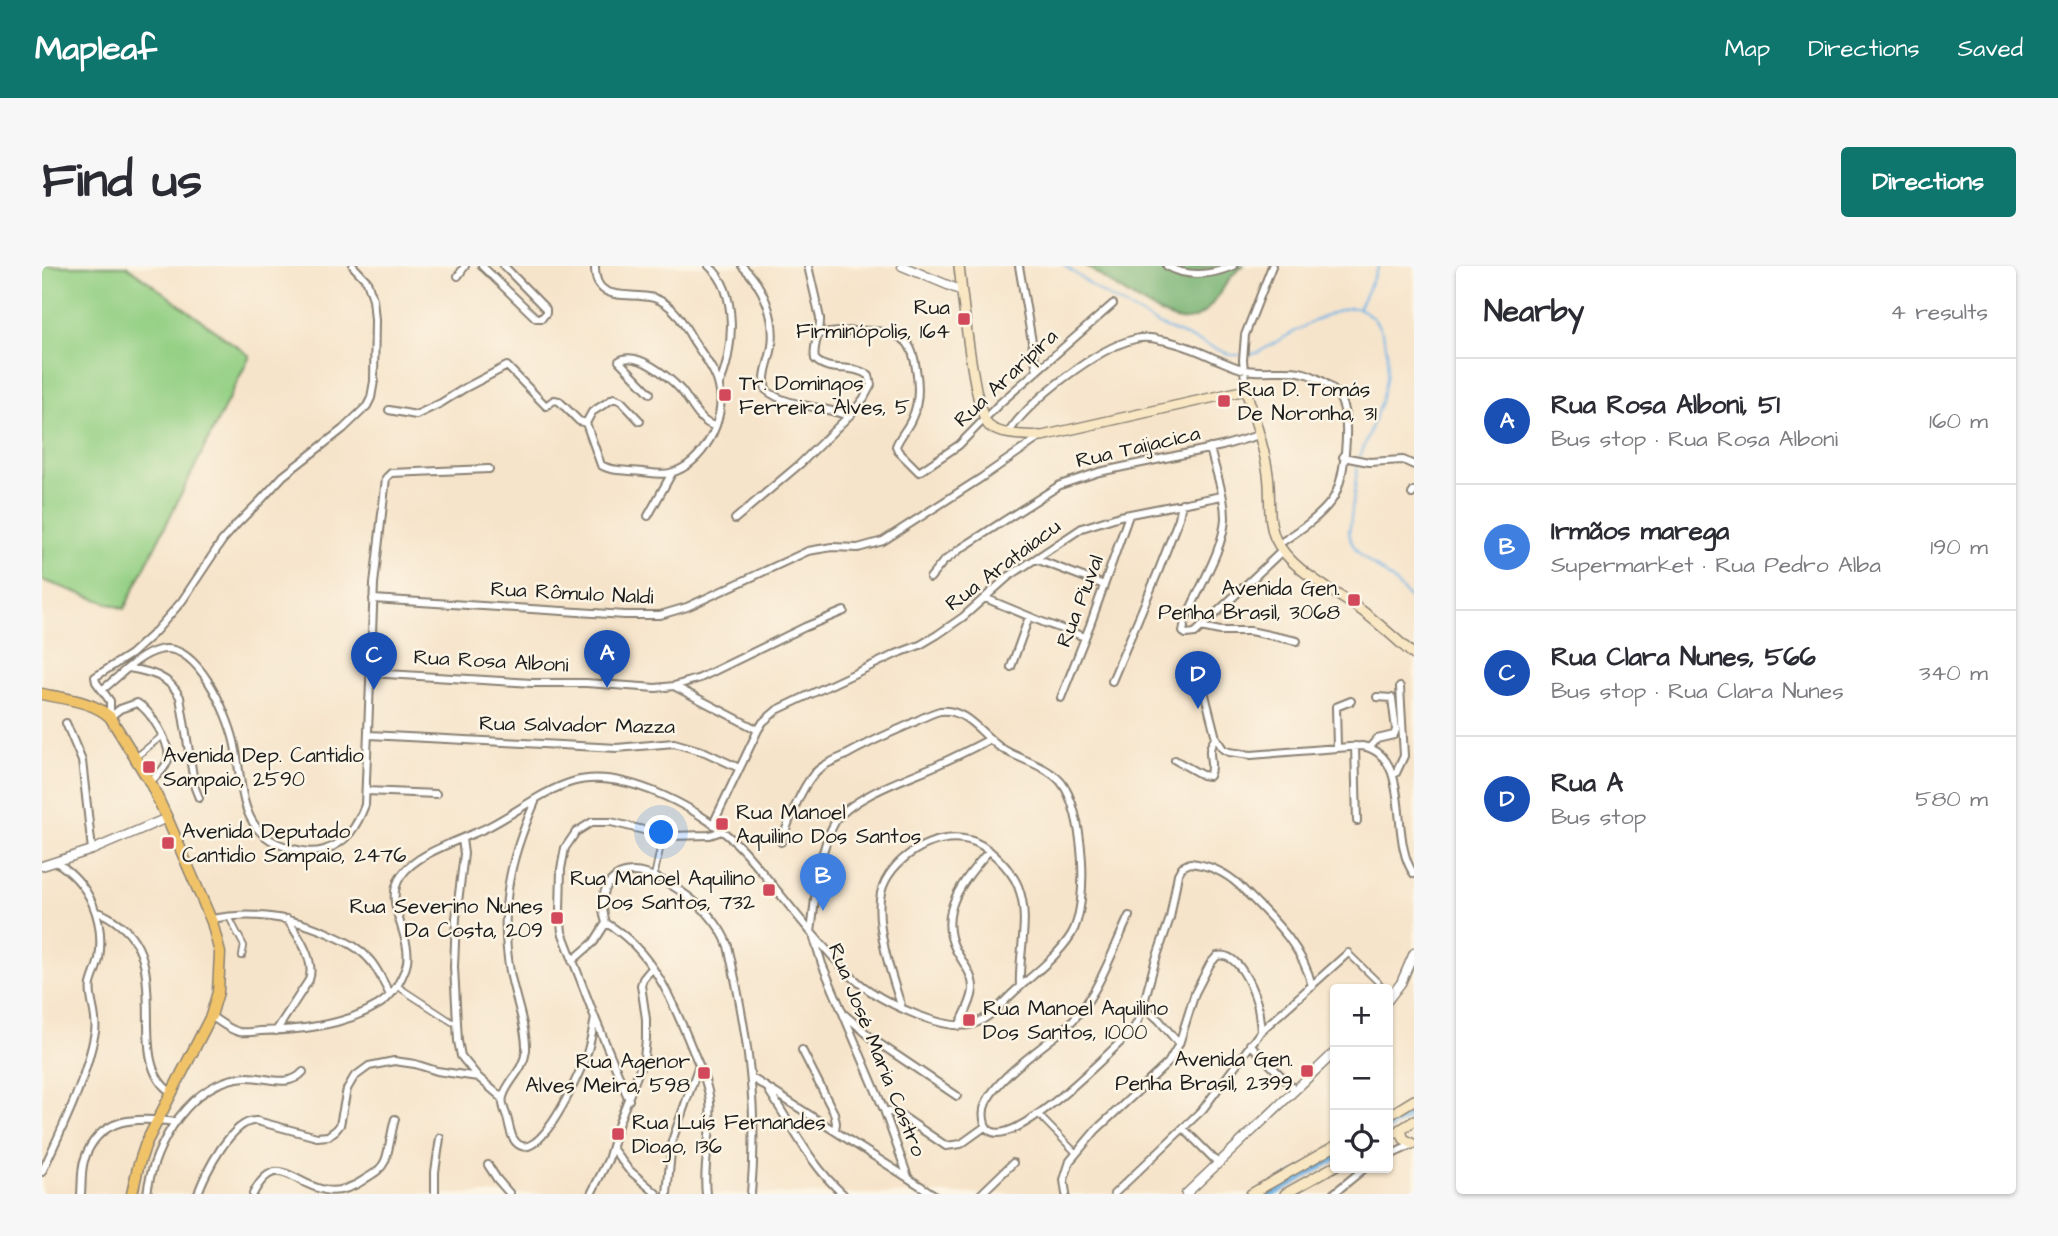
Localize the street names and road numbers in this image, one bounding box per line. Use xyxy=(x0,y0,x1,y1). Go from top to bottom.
street label: Rua Araripira xyxy=(948,322,1065,434)
street label: Rua Taijacica xyxy=(1073,419,1203,475)
street label: Rua Arataiacu xyxy=(939,512,1067,618)
street label: Rua Piuval xyxy=(1049,551,1111,651)
street label: Rua Rômulo Naldi xyxy=(490,574,654,612)
street label: Rua Rosa Alboni xyxy=(413,642,569,680)
street label: Rua Salvador Mazza xyxy=(479,709,675,741)
street label: Rua José Maria Castro xyxy=(821,939,933,1161)

